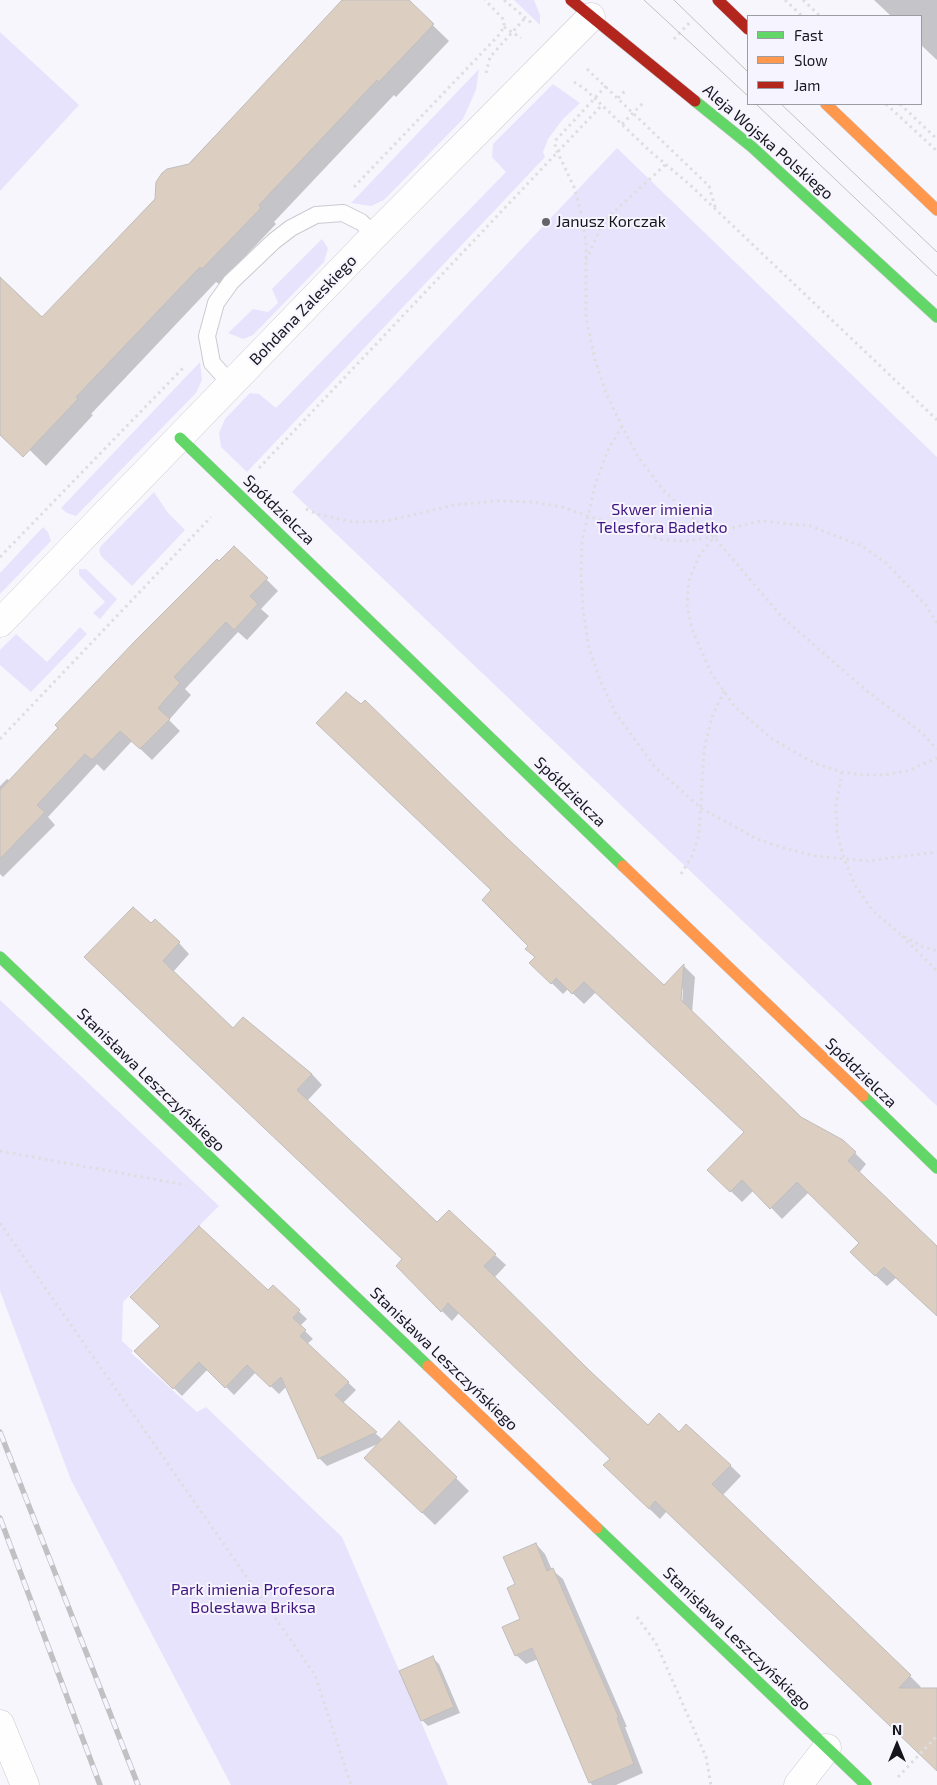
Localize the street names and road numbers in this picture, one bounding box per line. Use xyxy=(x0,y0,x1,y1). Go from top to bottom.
street label: Aleja Wojska Polskiego xyxy=(699,80,837,204)
street label: Bohdana Zaleskiego xyxy=(245,251,361,369)
street label: Spółdzielcza xyxy=(239,471,319,549)
street label: Spółdzielcza xyxy=(530,753,610,831)
street label: Stanisława Leszczyńskiego xyxy=(73,1004,229,1156)
street label: Spółdzielcza xyxy=(821,1034,901,1112)
street label: Stanisława Leszczyńskiego xyxy=(366,1283,522,1435)
street label: Stanisława Leszczyńskiego xyxy=(659,1563,815,1715)

